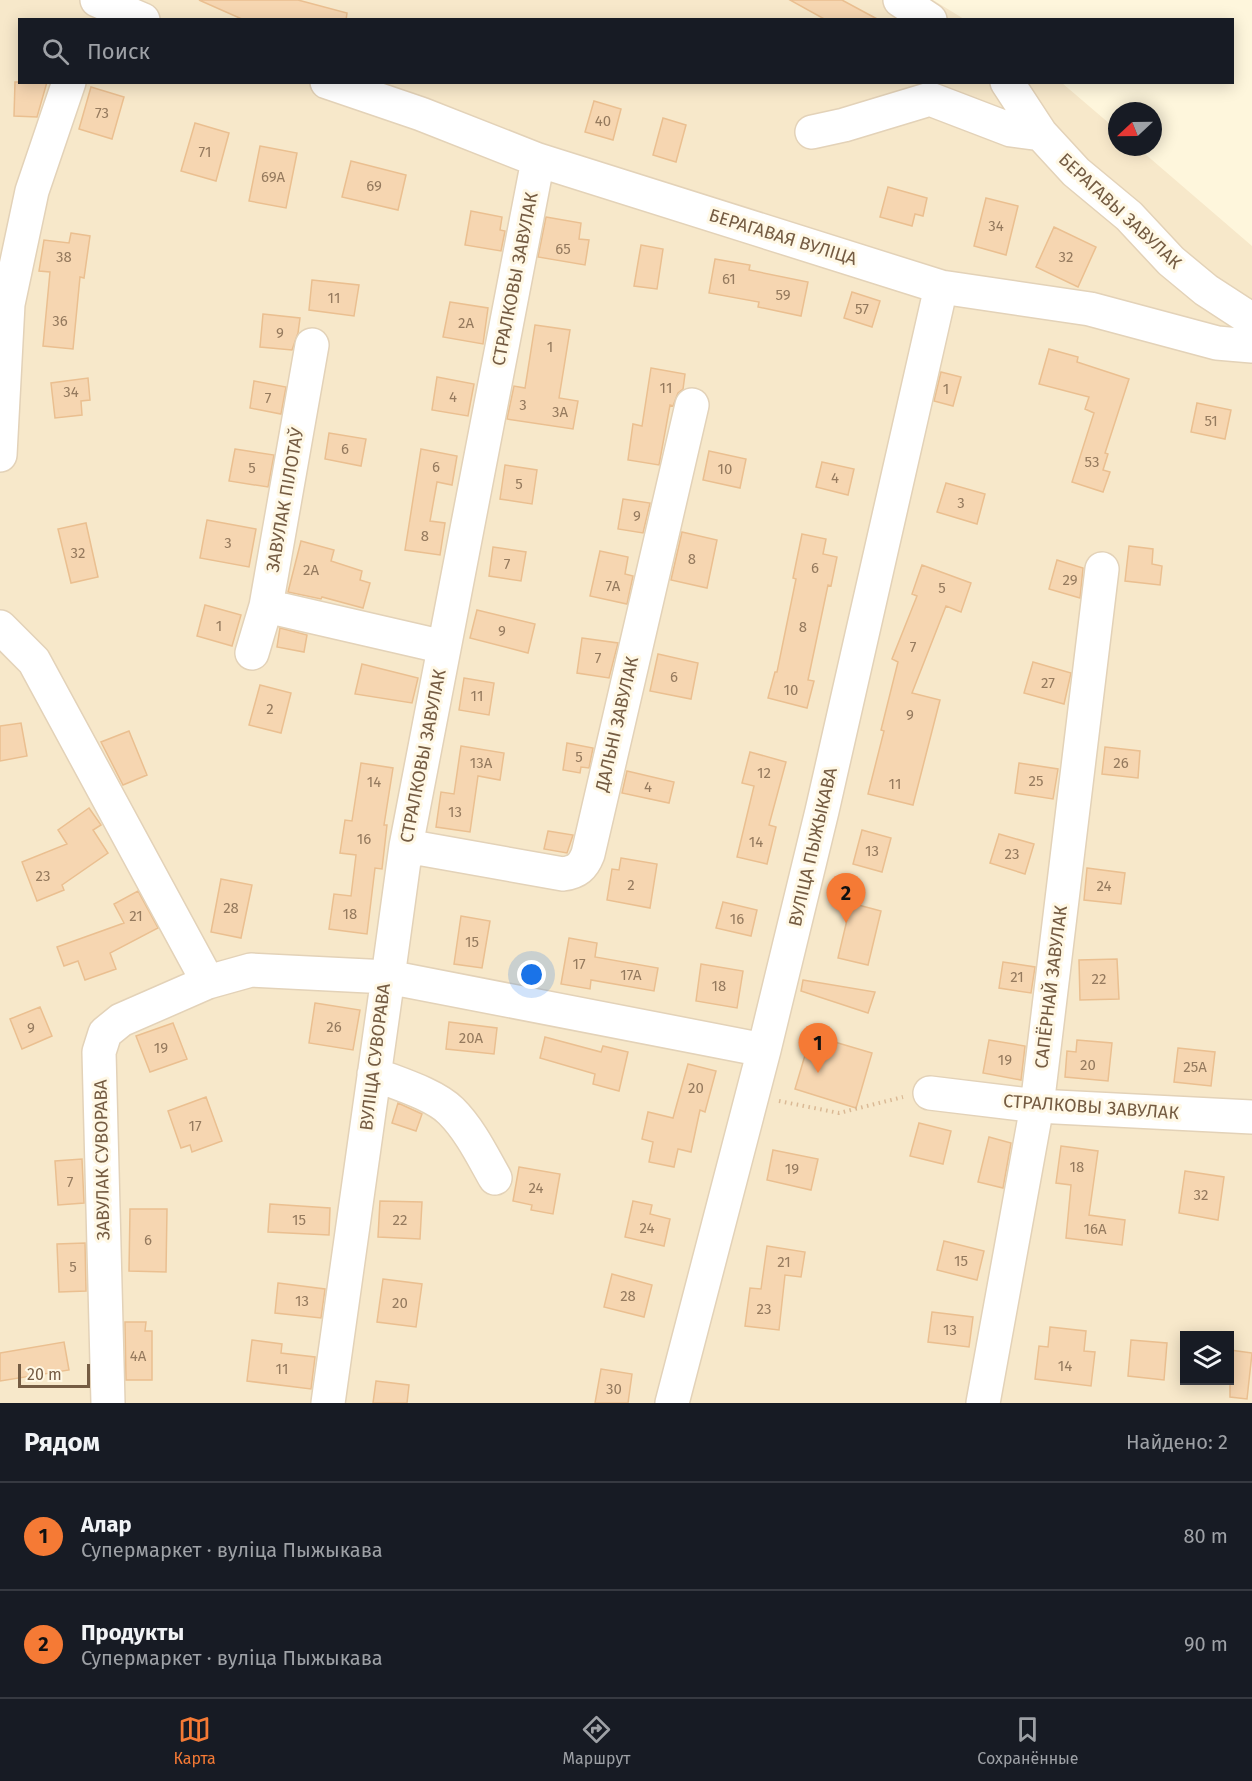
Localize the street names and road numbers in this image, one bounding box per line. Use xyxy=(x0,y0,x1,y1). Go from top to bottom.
street label: БЕРАГАВЫ ЗАВУЛАК xyxy=(1054,148,1186,274)
street label: СТРАЛКОВЫ ЗАВУЛАК xyxy=(487,190,543,368)
street label: БЕРАГАВАЯ ВУЛІЦА xyxy=(706,204,860,270)
street label: ЗАВУЛАК ПІЛОТАЎ xyxy=(260,426,309,574)
street label: ДАЛЬНІ ЗАВУЛАК xyxy=(591,654,643,795)
street label: СТРАЛКОВЫ ЗАВУЛАК xyxy=(395,667,451,845)
street label: ВУЛІЦА ПЫЖЫКАВА xyxy=(784,765,842,929)
street label: САПЁРНАЙ ЗАВУЛАК xyxy=(1030,904,1072,1070)
street label: ВУЛІЦА СУВОРАВА xyxy=(355,982,395,1132)
street label: ЗАВУЛАК СУВОРАВА xyxy=(90,1079,114,1241)
street label: СТРАЛКОВЫ ЗАВУЛАК xyxy=(1002,1090,1180,1124)

